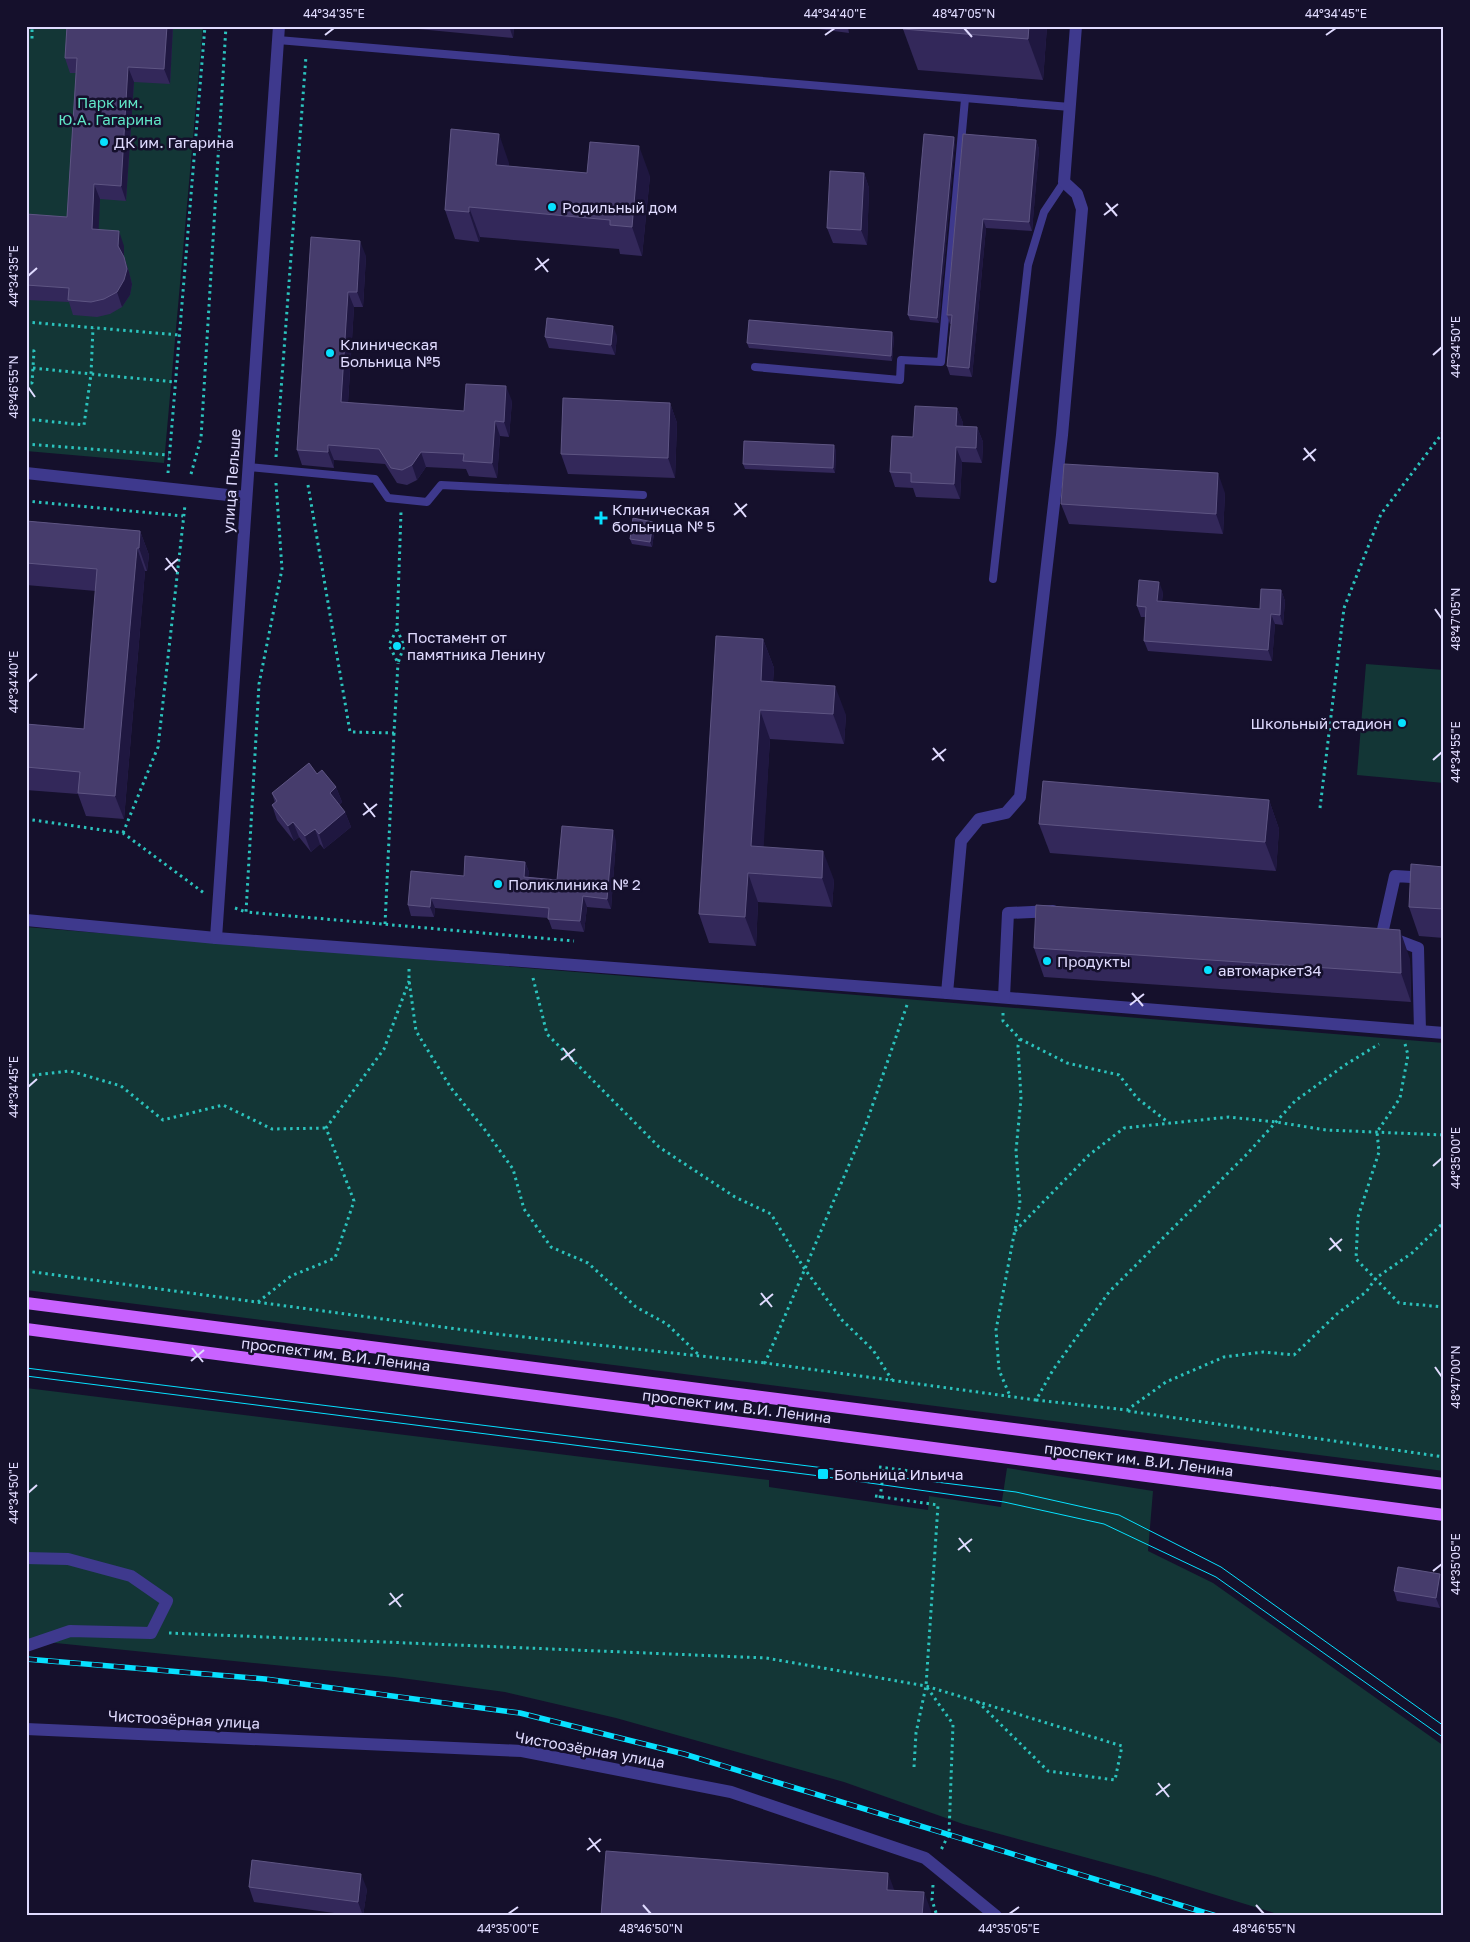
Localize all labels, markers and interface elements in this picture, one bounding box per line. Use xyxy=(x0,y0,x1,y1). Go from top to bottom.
text: 44°34'35"E xyxy=(303,6,365,21)
text: 44°34'40"E xyxy=(804,6,866,21)
text: 48°47'05"N xyxy=(933,6,995,21)
text: 44°34'45"E xyxy=(1305,6,1367,21)
park label: Парк им. Ю.А. Гагарина xyxy=(58,93,162,128)
place label: ДК им. Гагарина xyxy=(114,133,234,151)
marker: ДК им. Гагарина xyxy=(98,136,110,148)
place label: Родильный дом xyxy=(562,198,677,216)
marker: Родильный дом xyxy=(546,201,558,213)
text: 44°34'35"E xyxy=(6,245,21,307)
text: 44°34'50"E xyxy=(1448,316,1463,378)
place label: Клиническая Больница №5 xyxy=(340,335,441,370)
marker: Клиническая Больница №5 xyxy=(324,347,336,359)
text: 48°46'55"N xyxy=(6,355,21,419)
street label: улица Пельше xyxy=(218,428,244,534)
place label: Клиническая больница № 5 xyxy=(612,500,715,535)
marker: Клиническая больница № 5 xyxy=(594,511,608,525)
text: 48°47'05"N xyxy=(1448,588,1463,650)
place label: Постамент от памятника Ленину xyxy=(407,628,546,663)
marker: Постамент от памятника Ленину xyxy=(391,640,403,652)
text: 44°34'40"E xyxy=(6,651,21,713)
place label: Школьный стадион xyxy=(1251,714,1392,732)
marker: Школьный стадион xyxy=(1396,717,1408,729)
text: 44°34'55"E xyxy=(1448,721,1463,783)
place label: Поликлиника № 2 xyxy=(508,875,641,893)
marker: Поликлиника № 2 xyxy=(492,878,504,890)
place label: Продукты xyxy=(1057,952,1131,970)
marker: Продукты xyxy=(1041,955,1053,967)
place label: автомаркет34 xyxy=(1218,961,1322,979)
marker: автомаркет34 xyxy=(1202,964,1214,976)
text: 44°34'45"E xyxy=(6,1056,21,1118)
text: 44°35'00"E xyxy=(1448,1127,1463,1189)
street label: проспект им. В.И. Ленина xyxy=(240,1333,432,1375)
text: 48°47'00"N xyxy=(1448,1345,1463,1409)
street label: проспект им. В.И. Ленина xyxy=(641,1385,833,1427)
street label: проспект им. В.И. Ленина xyxy=(1043,1438,1235,1480)
text: 44°34'50"E xyxy=(6,1462,21,1524)
place label: Больница Ильича xyxy=(834,1465,963,1483)
marker: Больница Ильича xyxy=(816,1467,830,1481)
text: 44°35'05"E xyxy=(1448,1533,1463,1595)
street label: Чистоозёрная улица xyxy=(108,1706,260,1732)
street label: Чистоозёрная улица xyxy=(513,1727,667,1771)
text: 44°35'00"E xyxy=(477,1921,539,1936)
text: 48°46'50"N xyxy=(619,1921,683,1936)
text: 44°35'05"E xyxy=(978,1921,1040,1936)
text: 48°46'55"N xyxy=(1232,1921,1296,1936)

